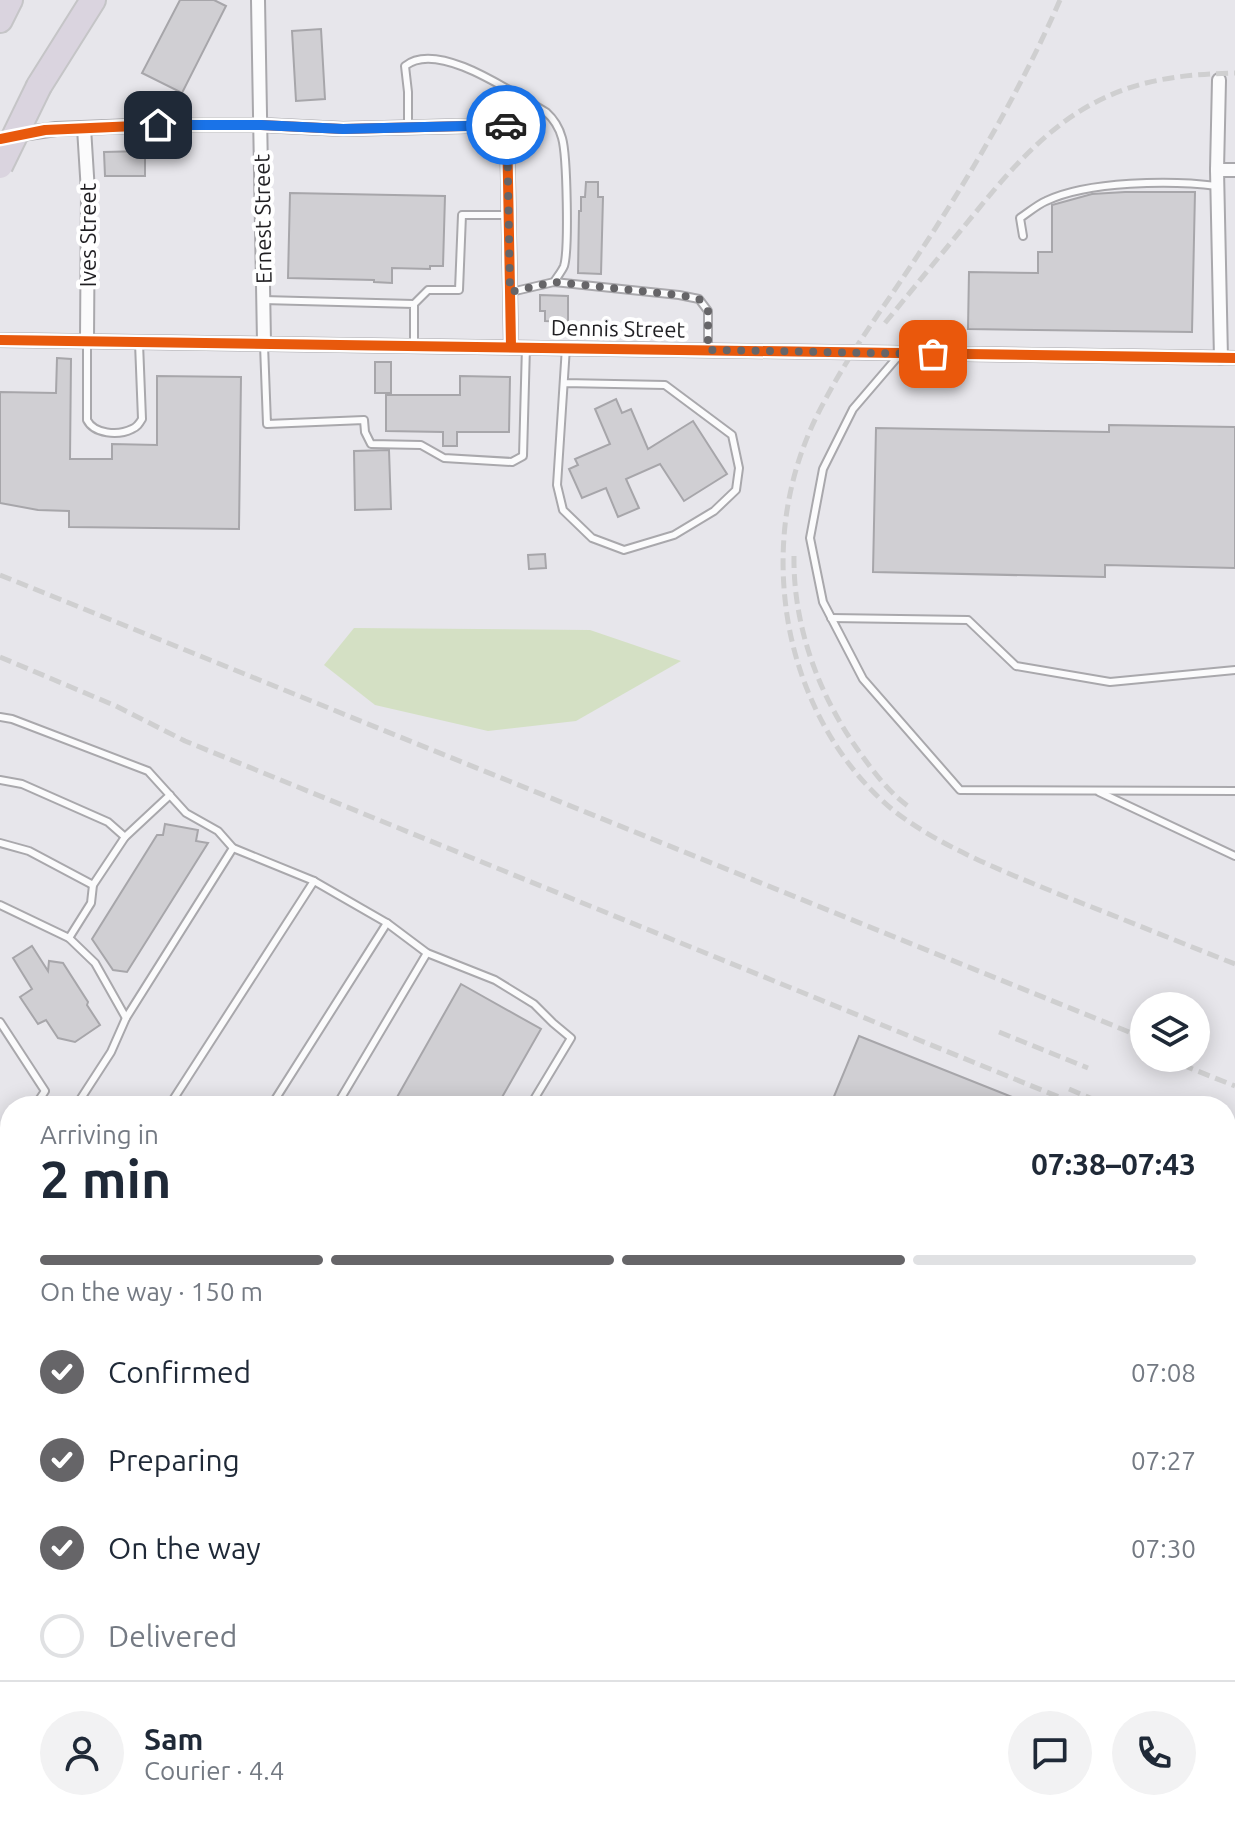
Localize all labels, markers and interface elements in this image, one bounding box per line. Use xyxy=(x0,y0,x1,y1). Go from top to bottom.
courier xyxy=(466,85,546,165)
pin xyxy=(124,91,192,159)
icon: home xyxy=(136,103,180,147)
icon: car xyxy=(484,103,528,147)
street label: Ernest Street xyxy=(248,153,276,284)
street label: Ives Street xyxy=(75,182,100,287)
street label: Dennis Street xyxy=(551,314,686,342)
pin xyxy=(899,320,967,388)
icon: bag xyxy=(911,332,955,376)
map controls xyxy=(1130,992,1210,1072)
button: layers xyxy=(1130,992,1210,1072)
text: Arriving in xyxy=(40,1120,159,1149)
text: 07:38–07:43 xyxy=(1031,1147,1196,1181)
text: 2 min xyxy=(40,1150,171,1208)
text: On the way · 150 m xyxy=(40,1277,263,1306)
icon: check xyxy=(40,1350,84,1394)
text: Confirmed xyxy=(108,1355,251,1389)
text: 07:08 xyxy=(1131,1358,1196,1387)
icon: check xyxy=(40,1438,84,1482)
text: Preparing xyxy=(108,1443,240,1477)
text: 07:27 xyxy=(1131,1446,1196,1475)
icon: check xyxy=(40,1526,84,1570)
text: On the way xyxy=(108,1531,261,1565)
text: 07:30 xyxy=(1131,1534,1196,1563)
text: Delivered xyxy=(108,1619,237,1653)
button: person xyxy=(40,1711,124,1795)
button: chat xyxy=(1008,1711,1092,1795)
button: phone xyxy=(1112,1711,1196,1795)
text: Sam xyxy=(144,1722,203,1756)
text: Courier · 4.4 xyxy=(144,1756,284,1785)

